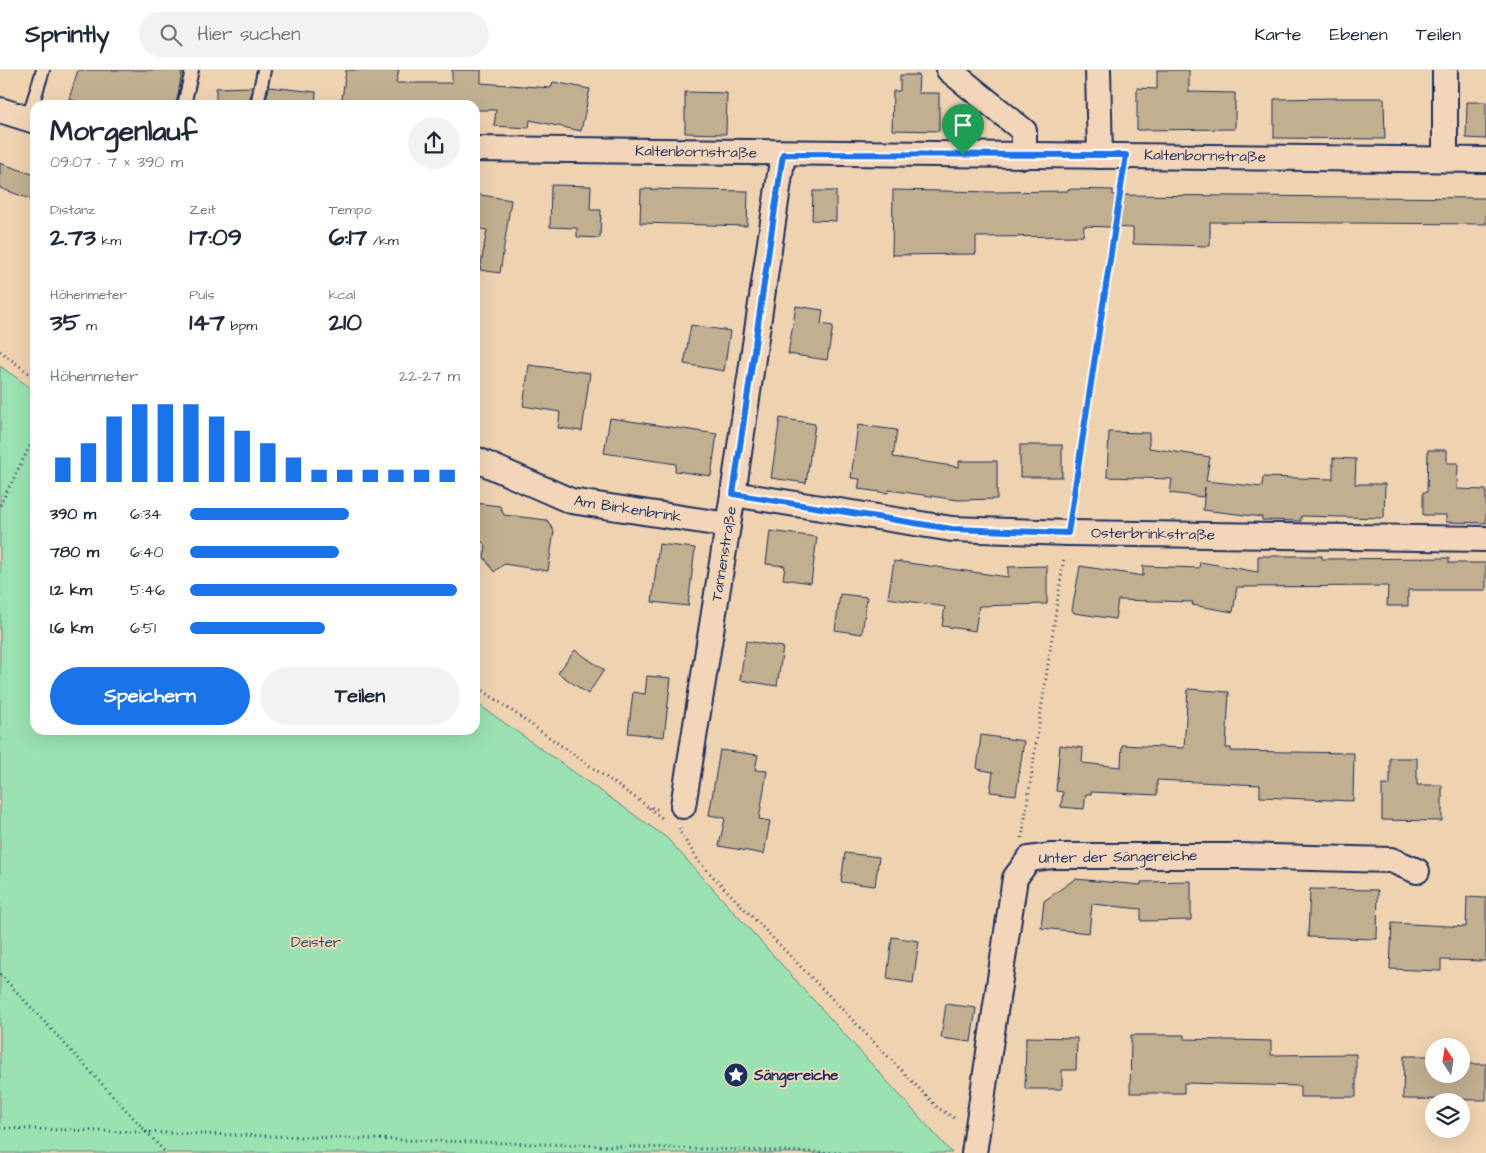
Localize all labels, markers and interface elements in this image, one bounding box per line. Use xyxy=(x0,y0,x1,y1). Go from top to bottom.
search box xyxy=(139,12,489,57)
text: Sprintly xyxy=(25,18,109,52)
icon: search xyxy=(157,21,185,49)
text: Hier suchen xyxy=(197,21,300,48)
text: Karte xyxy=(1254,22,1302,47)
text: Ebenen xyxy=(1330,22,1388,47)
text: Teilen xyxy=(1416,22,1461,47)
pin xyxy=(942,104,984,155)
icon: arrive xyxy=(949,111,977,139)
text: Morgenlauf xyxy=(50,112,197,151)
button: share xyxy=(408,117,460,169)
street label: Kaltenbornstraße xyxy=(635,140,757,164)
street label: Kaltenbornstraße xyxy=(1144,144,1266,168)
text: 09:07 · 7 × 390 m xyxy=(50,151,183,173)
text: Distanz xyxy=(50,200,95,220)
text: Zeit xyxy=(189,200,216,220)
text: Tempo xyxy=(329,200,372,220)
text: 2.73 xyxy=(50,220,96,255)
text: 17:09 xyxy=(189,220,242,255)
text: 6:17 xyxy=(329,220,367,255)
text: km xyxy=(96,231,121,251)
text: /km xyxy=(367,231,399,251)
text: Höhenmeter xyxy=(50,285,127,305)
text: Puls xyxy=(189,285,215,305)
text: kcal xyxy=(329,285,355,305)
text: 35 xyxy=(50,305,80,340)
text: 147 xyxy=(189,305,225,340)
text: 210 xyxy=(329,305,362,340)
text: m xyxy=(80,316,97,336)
text: bpm xyxy=(225,316,257,336)
text: Höhenmeter xyxy=(50,365,138,387)
text: 22–27 m xyxy=(399,365,460,387)
street label: Am Birkenbrink xyxy=(573,490,683,528)
text: 390 m xyxy=(50,503,96,525)
text: 6:34 xyxy=(130,503,162,525)
street label: Tannenstraße xyxy=(706,505,742,603)
street label: Osterbrinkstraße xyxy=(1091,522,1215,546)
text: 780 m xyxy=(50,541,99,563)
text: 6:40 xyxy=(130,541,164,563)
text: 1.2 km xyxy=(50,579,92,601)
text: 5:46 xyxy=(130,579,165,601)
text: 1.6 km xyxy=(50,617,93,639)
text: 6:51 xyxy=(130,617,156,639)
button: Speichern xyxy=(50,667,250,725)
button: Teilen xyxy=(260,667,460,725)
street label: Unter der Sängereiche xyxy=(1038,845,1198,870)
park label: Deister xyxy=(291,932,341,953)
north arrow xyxy=(1425,1038,1470,1082)
map controls xyxy=(1425,1038,1470,1138)
place icon: Sängereiche xyxy=(723,1062,749,1088)
place label: Sängereiche xyxy=(753,1065,838,1088)
button: layers xyxy=(1425,1093,1470,1138)

